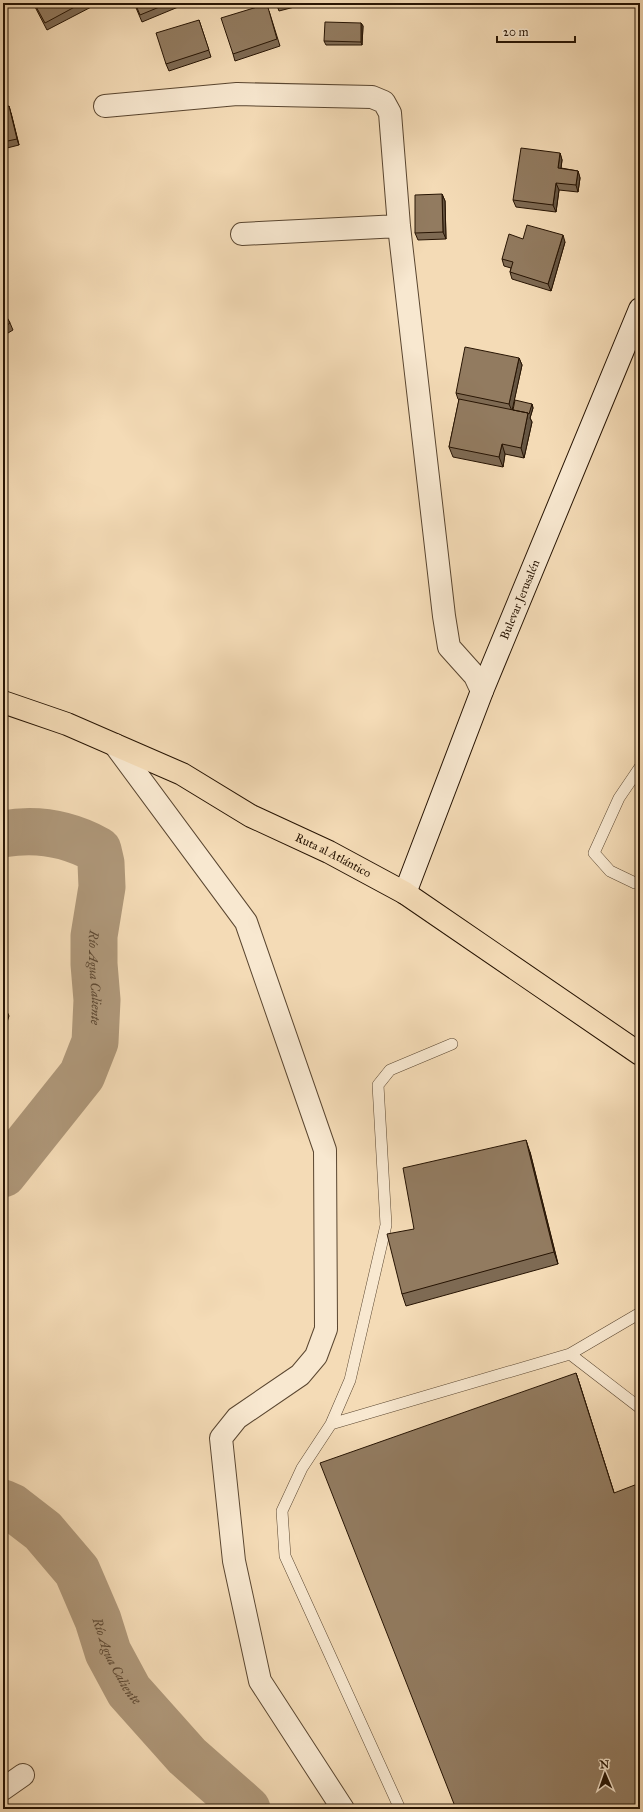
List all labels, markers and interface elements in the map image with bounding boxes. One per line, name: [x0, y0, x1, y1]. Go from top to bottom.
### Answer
scale bar: [497, 18, 575, 44]
text: 20 m: [503, 25, 529, 39]
street label: Bulevar Jerusalén: [497, 557, 543, 642]
street label: Ruta al Atlántico: [293, 830, 374, 880]
water label: Río Agua Caliente: [85, 928, 104, 1026]
water label: Río Agua Caliente: [88, 1615, 145, 1709]
north arrow: [585, 1754, 625, 1794]
text: N: [600, 1758, 610, 1771]

